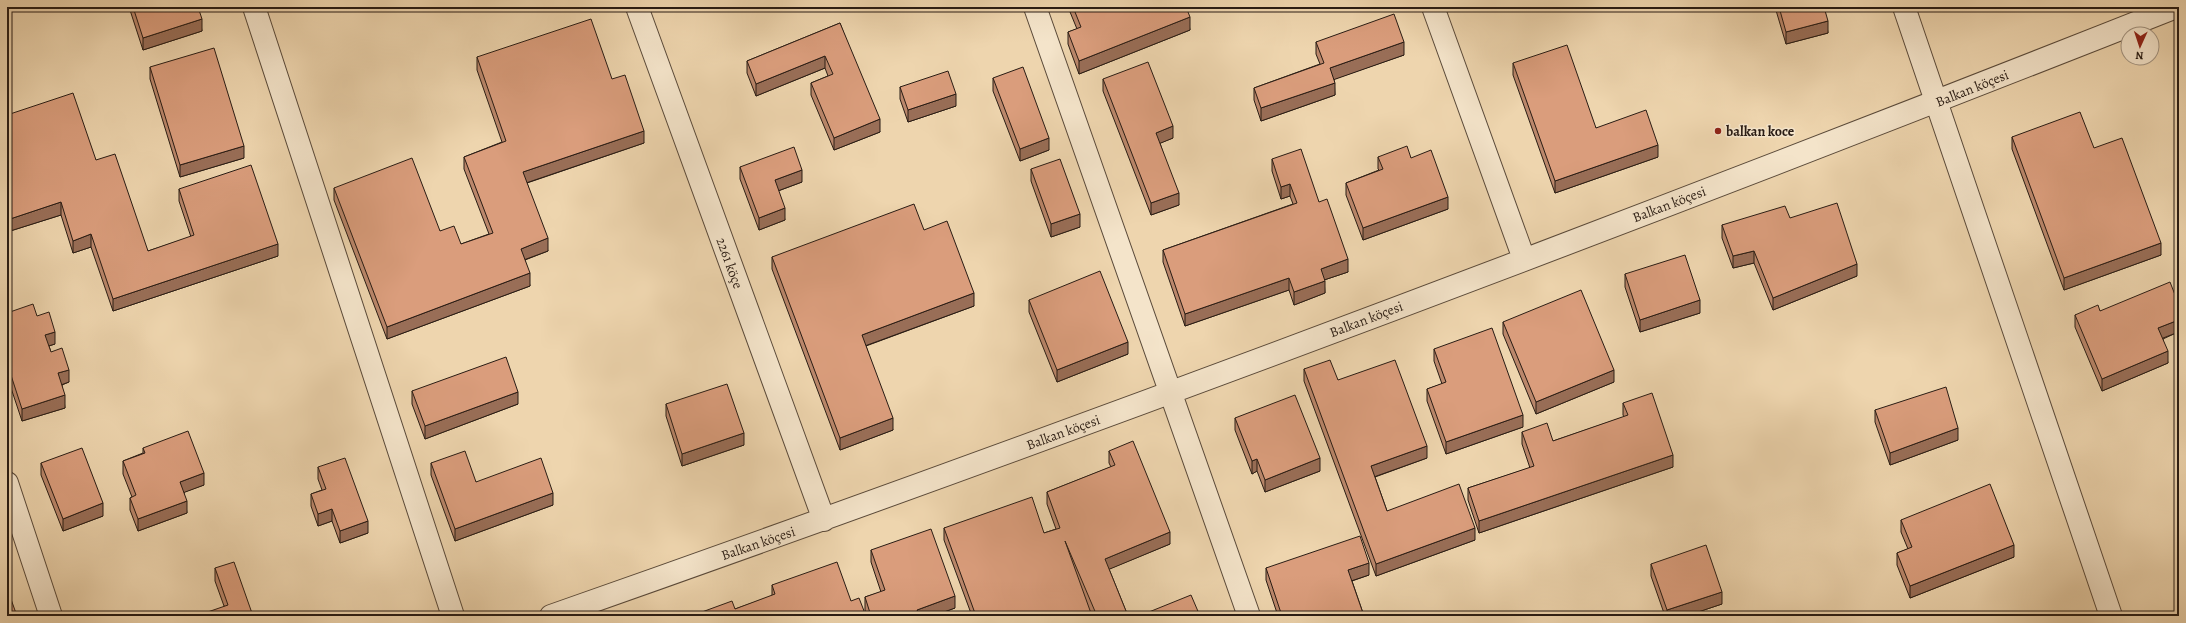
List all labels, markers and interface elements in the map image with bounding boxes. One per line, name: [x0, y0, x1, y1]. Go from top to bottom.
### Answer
north arrow: [2120, 26, 2160, 66]
text: N: [2135, 48, 2144, 63]
street label: Balkan köçesi: [1933, 65, 2012, 112]
place label: balkan koce: [1725, 122, 1795, 141]
marker: balkan koce: [1713, 126, 1723, 136]
street label: Balkan köçesi: [1630, 182, 1709, 227]
street label: 2261 köçe: [712, 235, 748, 291]
street label: Balkan köçesi: [1327, 297, 1406, 342]
street label: Balkan köçesi: [1024, 410, 1103, 455]
street label: Balkan köçesi: [719, 522, 798, 565]

